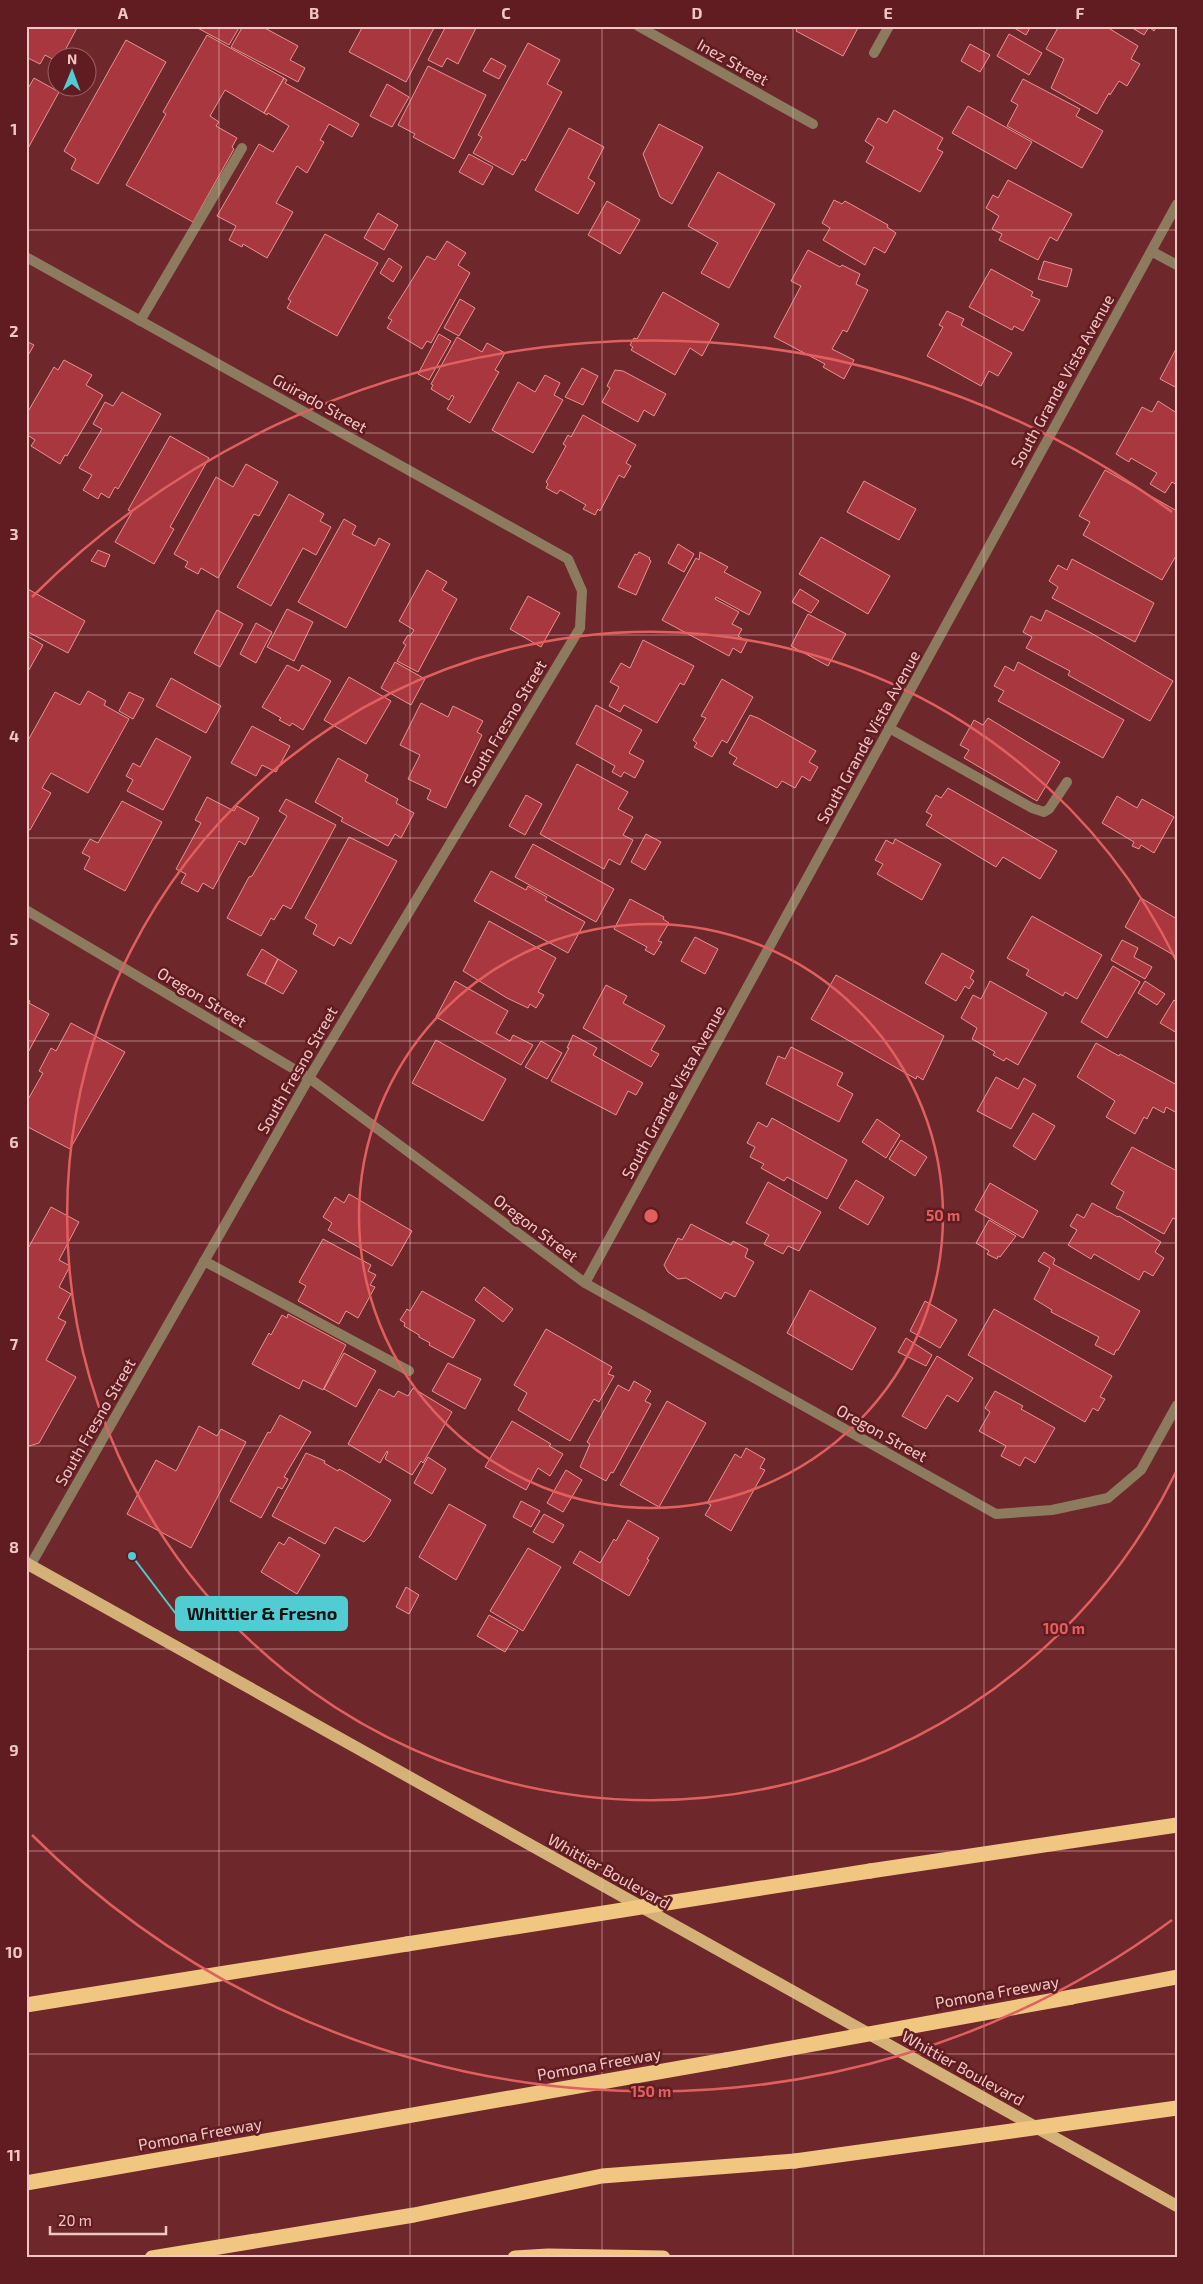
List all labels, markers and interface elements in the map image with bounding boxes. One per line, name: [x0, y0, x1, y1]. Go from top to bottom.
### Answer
text: A: [118, 3, 129, 22]
text: B: [309, 3, 319, 22]
text: C: [501, 3, 511, 22]
text: D: [692, 3, 703, 22]
text: E: [883, 3, 893, 22]
text: F: [1076, 3, 1085, 22]
street label: Inez Street: [694, 34, 772, 89]
north arrow: [48, 48, 98, 98]
text: N: [67, 50, 77, 67]
text: 1: [11, 119, 17, 138]
street label: South Grande Vista Avenue: [1006, 291, 1117, 471]
text: 2: [9, 321, 19, 340]
street label: Guirado Street: [270, 369, 371, 436]
text: 3: [9, 524, 19, 543]
street label: South Grande Vista Avenue: [812, 647, 923, 827]
street label: South Fresno Street: [459, 656, 550, 789]
text: 4: [9, 726, 19, 745]
text: 5: [10, 929, 19, 948]
street label: Oregon Street: [154, 962, 250, 1031]
street label: South Grande Vista Avenue: [617, 1002, 728, 1182]
street label: South Fresno Street: [252, 1003, 341, 1137]
text: 6: [9, 1132, 19, 1151]
street label: Oregon Street: [490, 1190, 582, 1266]
text: 50 m: [926, 1206, 960, 1224]
centre of rings: [642, 1207, 660, 1225]
text: 7: [10, 1334, 19, 1353]
street label: South Fresno Street: [50, 1355, 139, 1489]
street label: Oregon Street: [834, 1400, 931, 1465]
text: 8: [9, 1537, 19, 1556]
callout: Whittier & Fresno: [176, 1597, 347, 1630]
text: Whittier & Fresno: [187, 1602, 337, 1624]
text: 100 m: [1043, 1619, 1085, 1637]
text: 9: [9, 1740, 19, 1759]
street label: Whittier Boulevard: [545, 1829, 674, 1912]
text: 10: [5, 1942, 23, 1961]
street label: Pomona Freeway: [934, 1971, 1061, 2012]
street label: Whittier Boulevard: [899, 2026, 1028, 2109]
street label: Pomona Freeway: [536, 2043, 663, 2084]
text: 150 m: [631, 2082, 671, 2100]
street label: Pomona Freeway: [137, 2113, 264, 2154]
text: 11: [7, 2145, 21, 2164]
scale bar: [50, 2204, 166, 2236]
text: 20 m: [58, 2211, 92, 2229]

